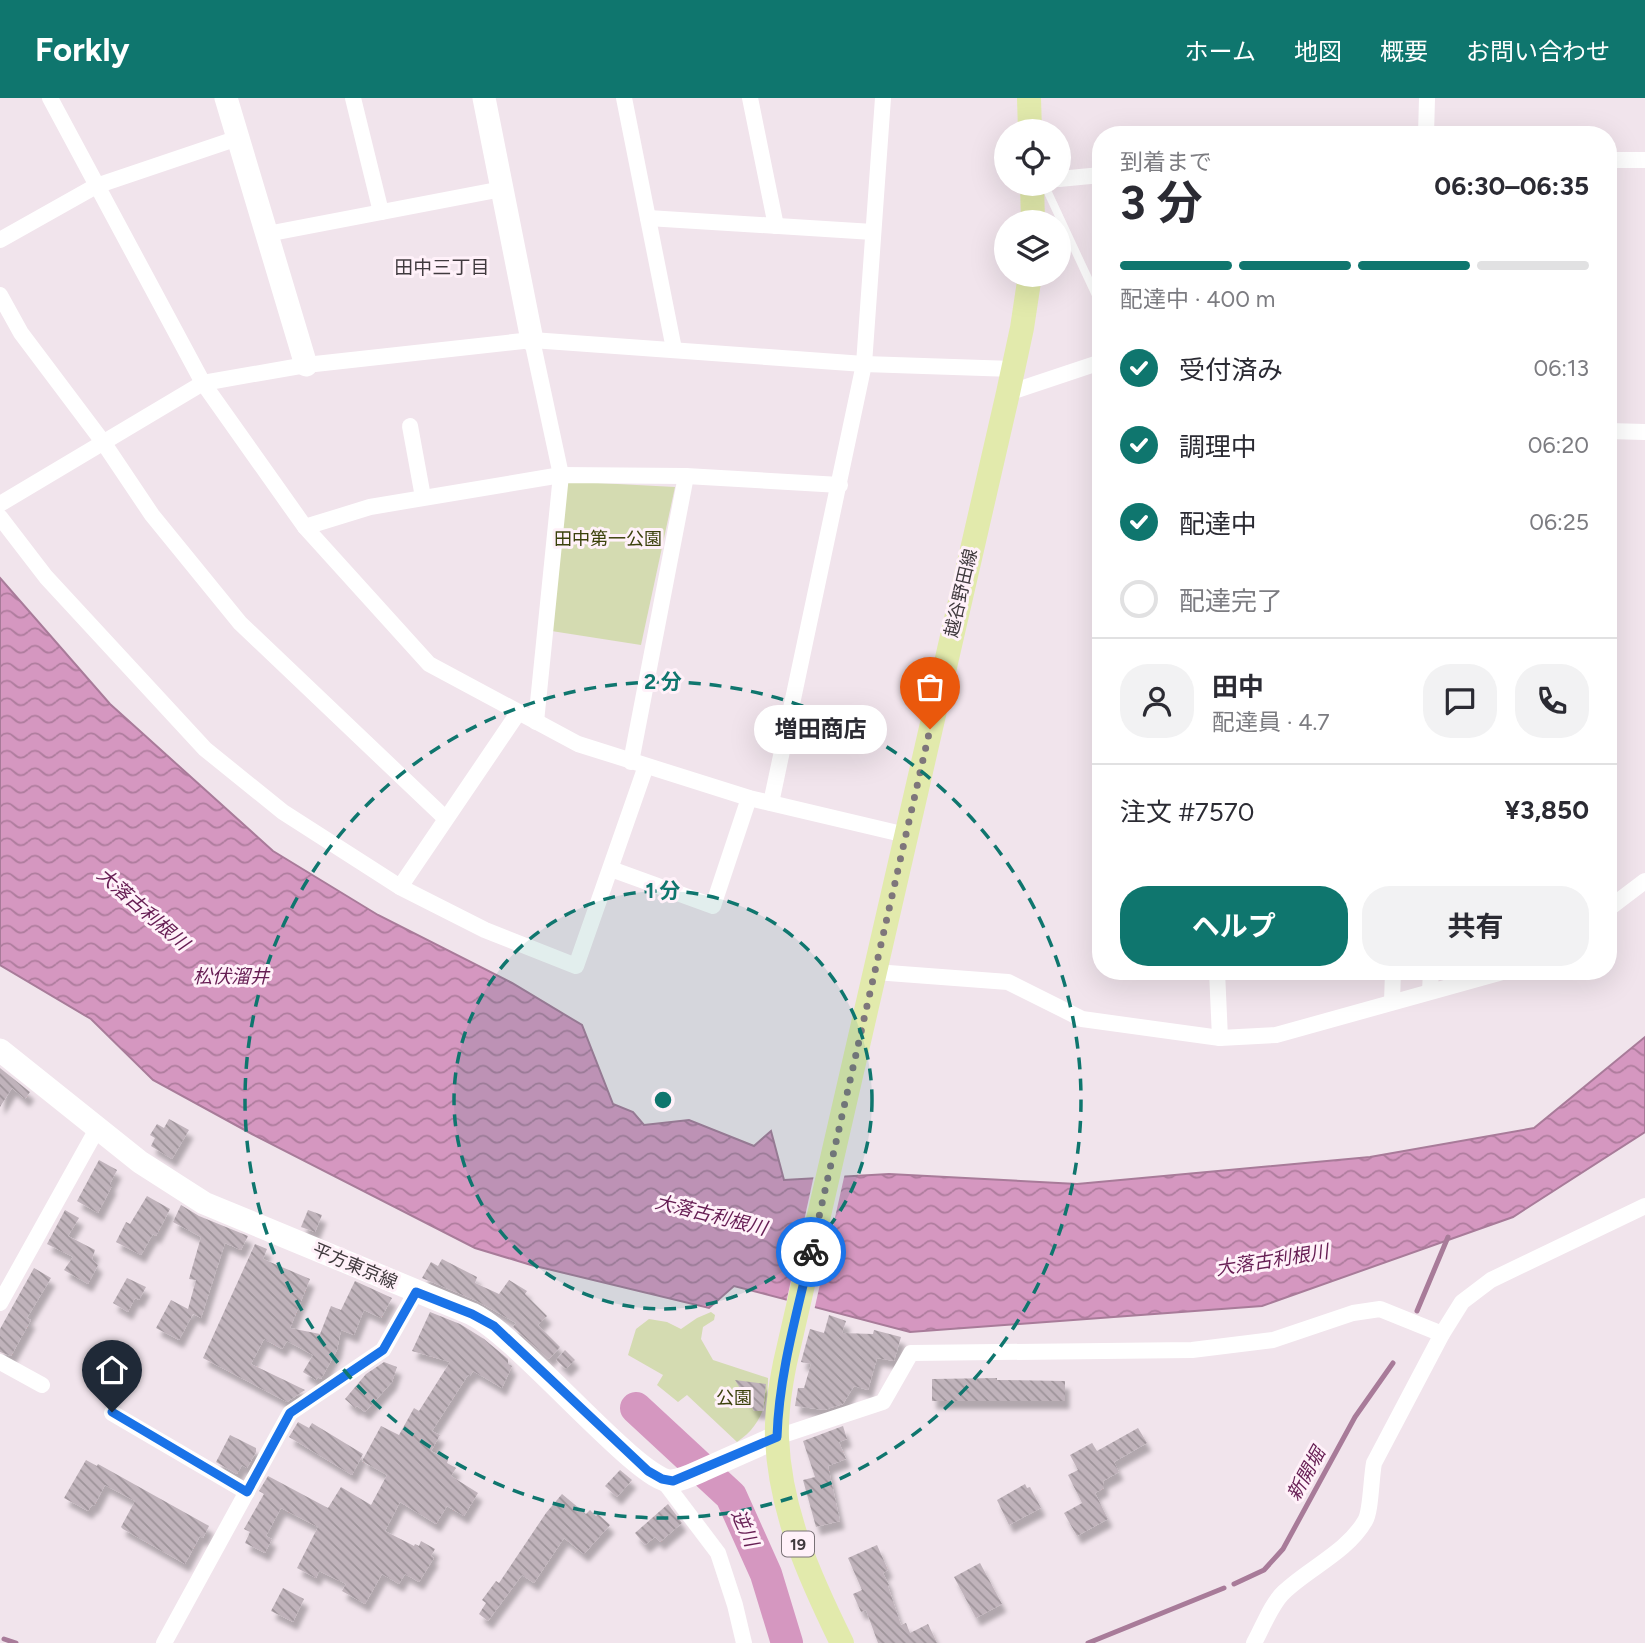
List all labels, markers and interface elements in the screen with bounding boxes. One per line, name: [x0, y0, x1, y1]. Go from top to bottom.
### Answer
text: Forkly: [35, 30, 130, 69]
text: ホーム: [1185, 37, 1256, 66]
text: 地図: [1294, 37, 1342, 66]
text: 概要: [1380, 37, 1428, 66]
text: お問い合わせ: [1466, 37, 1610, 66]
map controls: [994, 119, 1071, 287]
button: locate: [994, 119, 1071, 196]
text: 到着まで: [1120, 148, 1212, 176]
text: 06:30–06:35: [1434, 170, 1589, 202]
text: 3 分: [1120, 175, 1203, 231]
button: layers: [994, 210, 1071, 287]
district label: 田中三丁目: [394, 256, 490, 279]
text: 配達中 · 400 m: [1120, 285, 1275, 313]
icon: check: [1120, 349, 1158, 387]
text: 受付済み: [1179, 354, 1283, 386]
text: 06:13: [1533, 354, 1589, 382]
icon: check: [1120, 426, 1158, 464]
text: 調理中: [1179, 431, 1257, 463]
text: 06:20: [1528, 431, 1589, 459]
icon: check: [1120, 503, 1158, 541]
text: 配達中: [1179, 508, 1257, 540]
text: 06:25: [1529, 508, 1589, 536]
park label: 田中第一公園: [554, 528, 662, 550]
street label: 越谷野田線: [940, 547, 982, 639]
text: 配達完了: [1179, 585, 1283, 617]
pin: [900, 657, 960, 729]
button: person: [1120, 664, 1194, 738]
button: chat: [1423, 664, 1497, 738]
button: phone: [1515, 664, 1589, 738]
icon: bag: [911, 668, 949, 706]
text: 2 分: [644, 669, 682, 694]
text: 田中: [1212, 671, 1264, 703]
callout: 増田商店: [755, 704, 888, 754]
text: 配達員 · 4.7: [1212, 708, 1330, 736]
text: 増田商店: [775, 715, 867, 743]
text: ¥3,850: [1504, 794, 1589, 826]
text: 注文 #7570: [1120, 796, 1254, 828]
water label: 大落古利根川: [92, 863, 195, 956]
text: 1 分: [646, 878, 680, 903]
button: ヘルプ: [1120, 886, 1348, 966]
button: 共有: [1362, 886, 1589, 966]
water label: 松伏溜井: [193, 965, 271, 988]
centre of rings: [651, 1088, 675, 1112]
water label: 大落古利根川: [653, 1190, 771, 1240]
courier: [776, 1217, 846, 1287]
icon: bike: [792, 1233, 830, 1271]
street label: 平方東京線: [309, 1238, 401, 1294]
water label: 大落古利根川: [1214, 1239, 1332, 1280]
pin: [82, 1340, 142, 1412]
icon: home: [93, 1351, 131, 1389]
park label: 公園: [716, 1387, 752, 1409]
water label: 新開堀: [1282, 1441, 1331, 1505]
water label: 逆川: [727, 1506, 764, 1552]
road number: 19: [782, 1532, 814, 1556]

